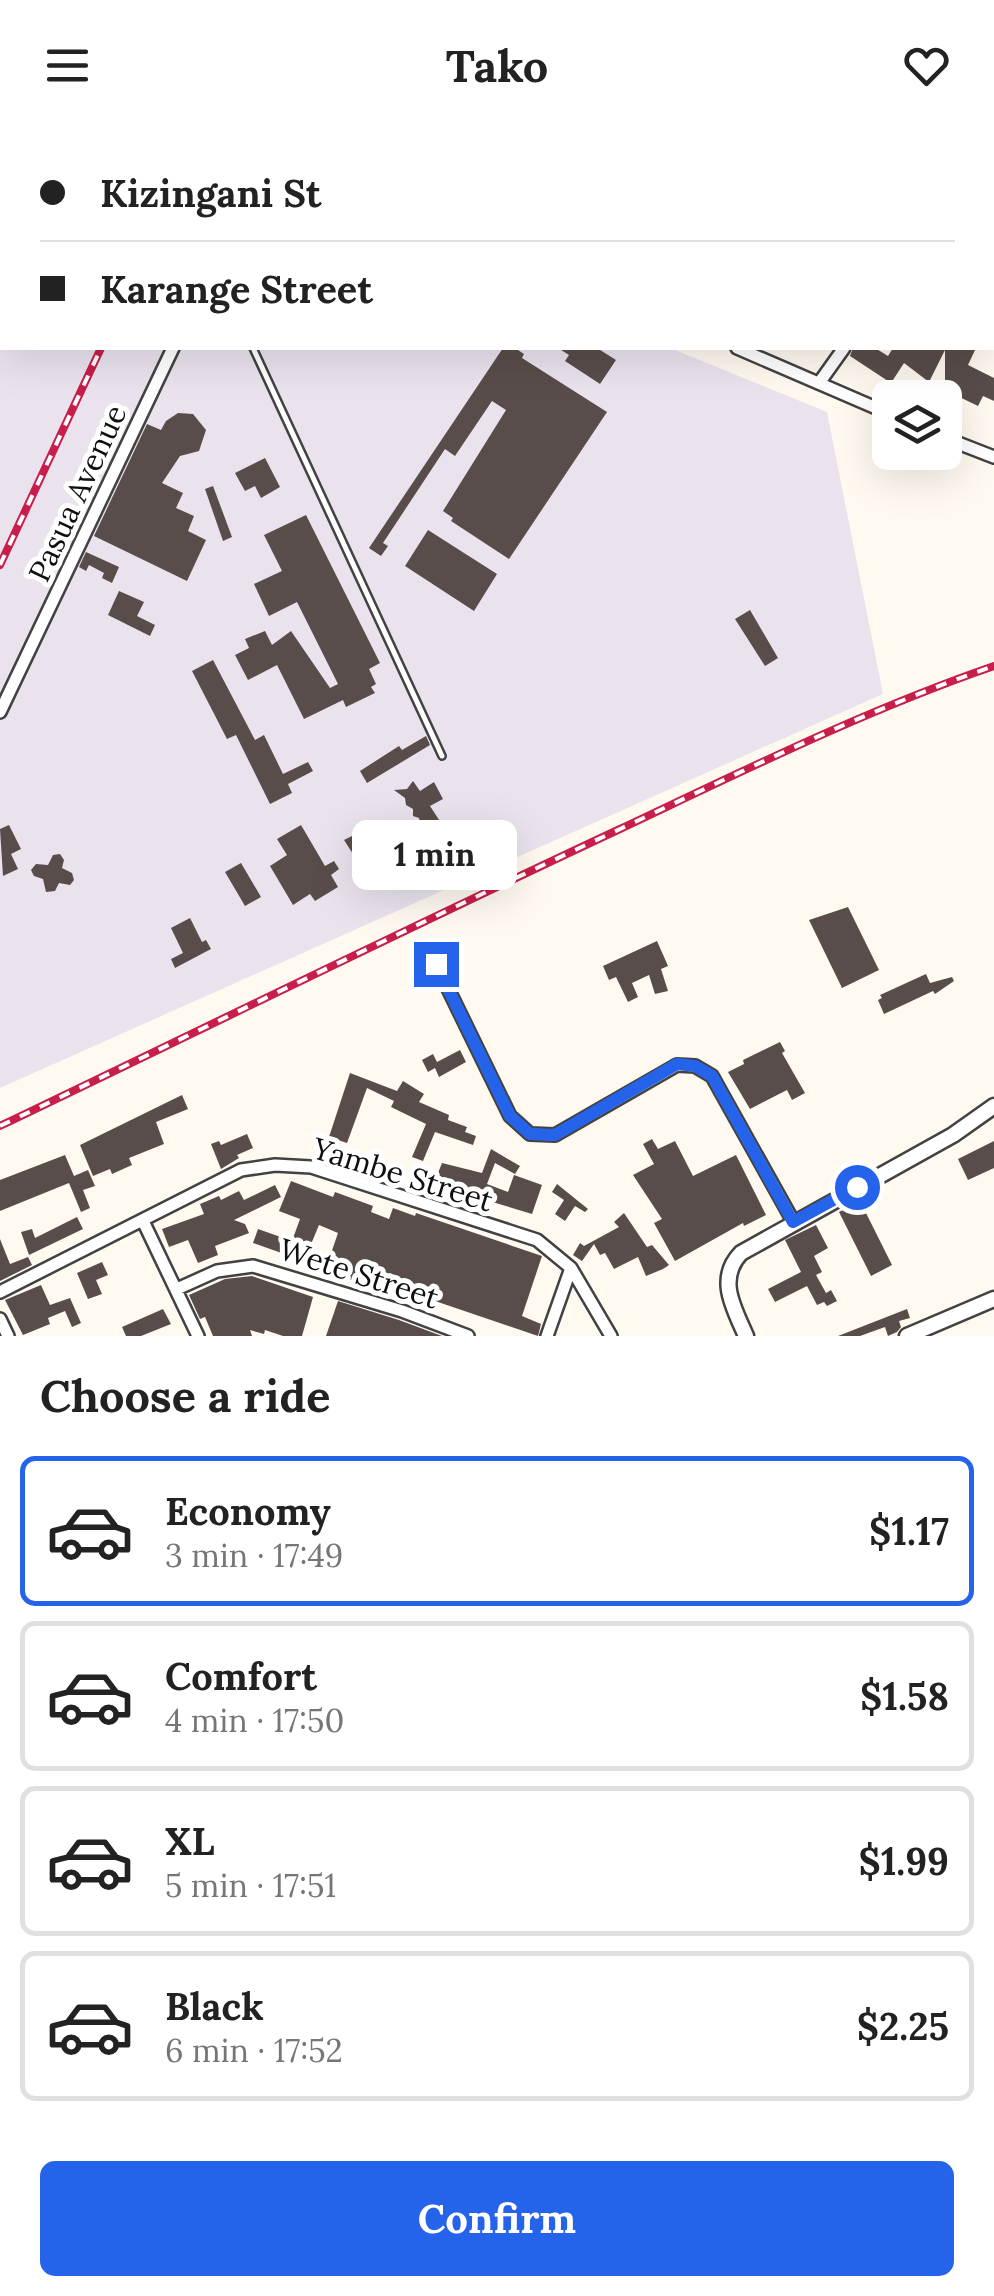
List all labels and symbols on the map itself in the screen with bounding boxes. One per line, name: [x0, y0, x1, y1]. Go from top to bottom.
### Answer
street label: Pasua Avenue: [20, 399, 134, 587]
callout: 1 min: [354, 819, 518, 889]
route end: [414, 942, 459, 987]
street label: Yambe Street: [307, 1128, 498, 1220]
route start: [835, 1165, 880, 1210]
street label: Wete Street: [274, 1229, 444, 1317]

